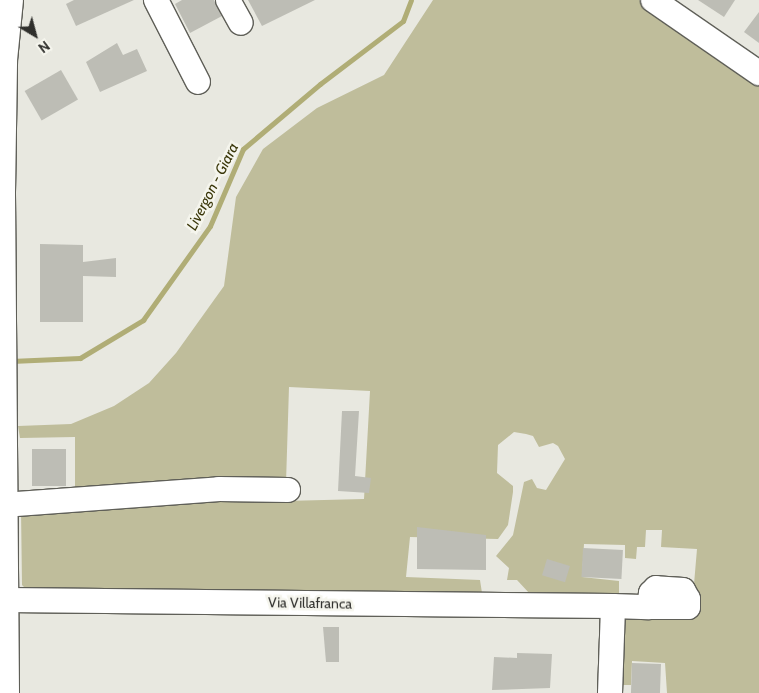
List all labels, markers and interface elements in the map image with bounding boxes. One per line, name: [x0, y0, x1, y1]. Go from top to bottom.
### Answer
north arrow: [10, 10, 60, 60]
text: N: [35, 37, 53, 57]
water label: Livergon - Giara: [183, 140, 243, 234]
street label: Via Villafranca: [268, 594, 352, 612]

